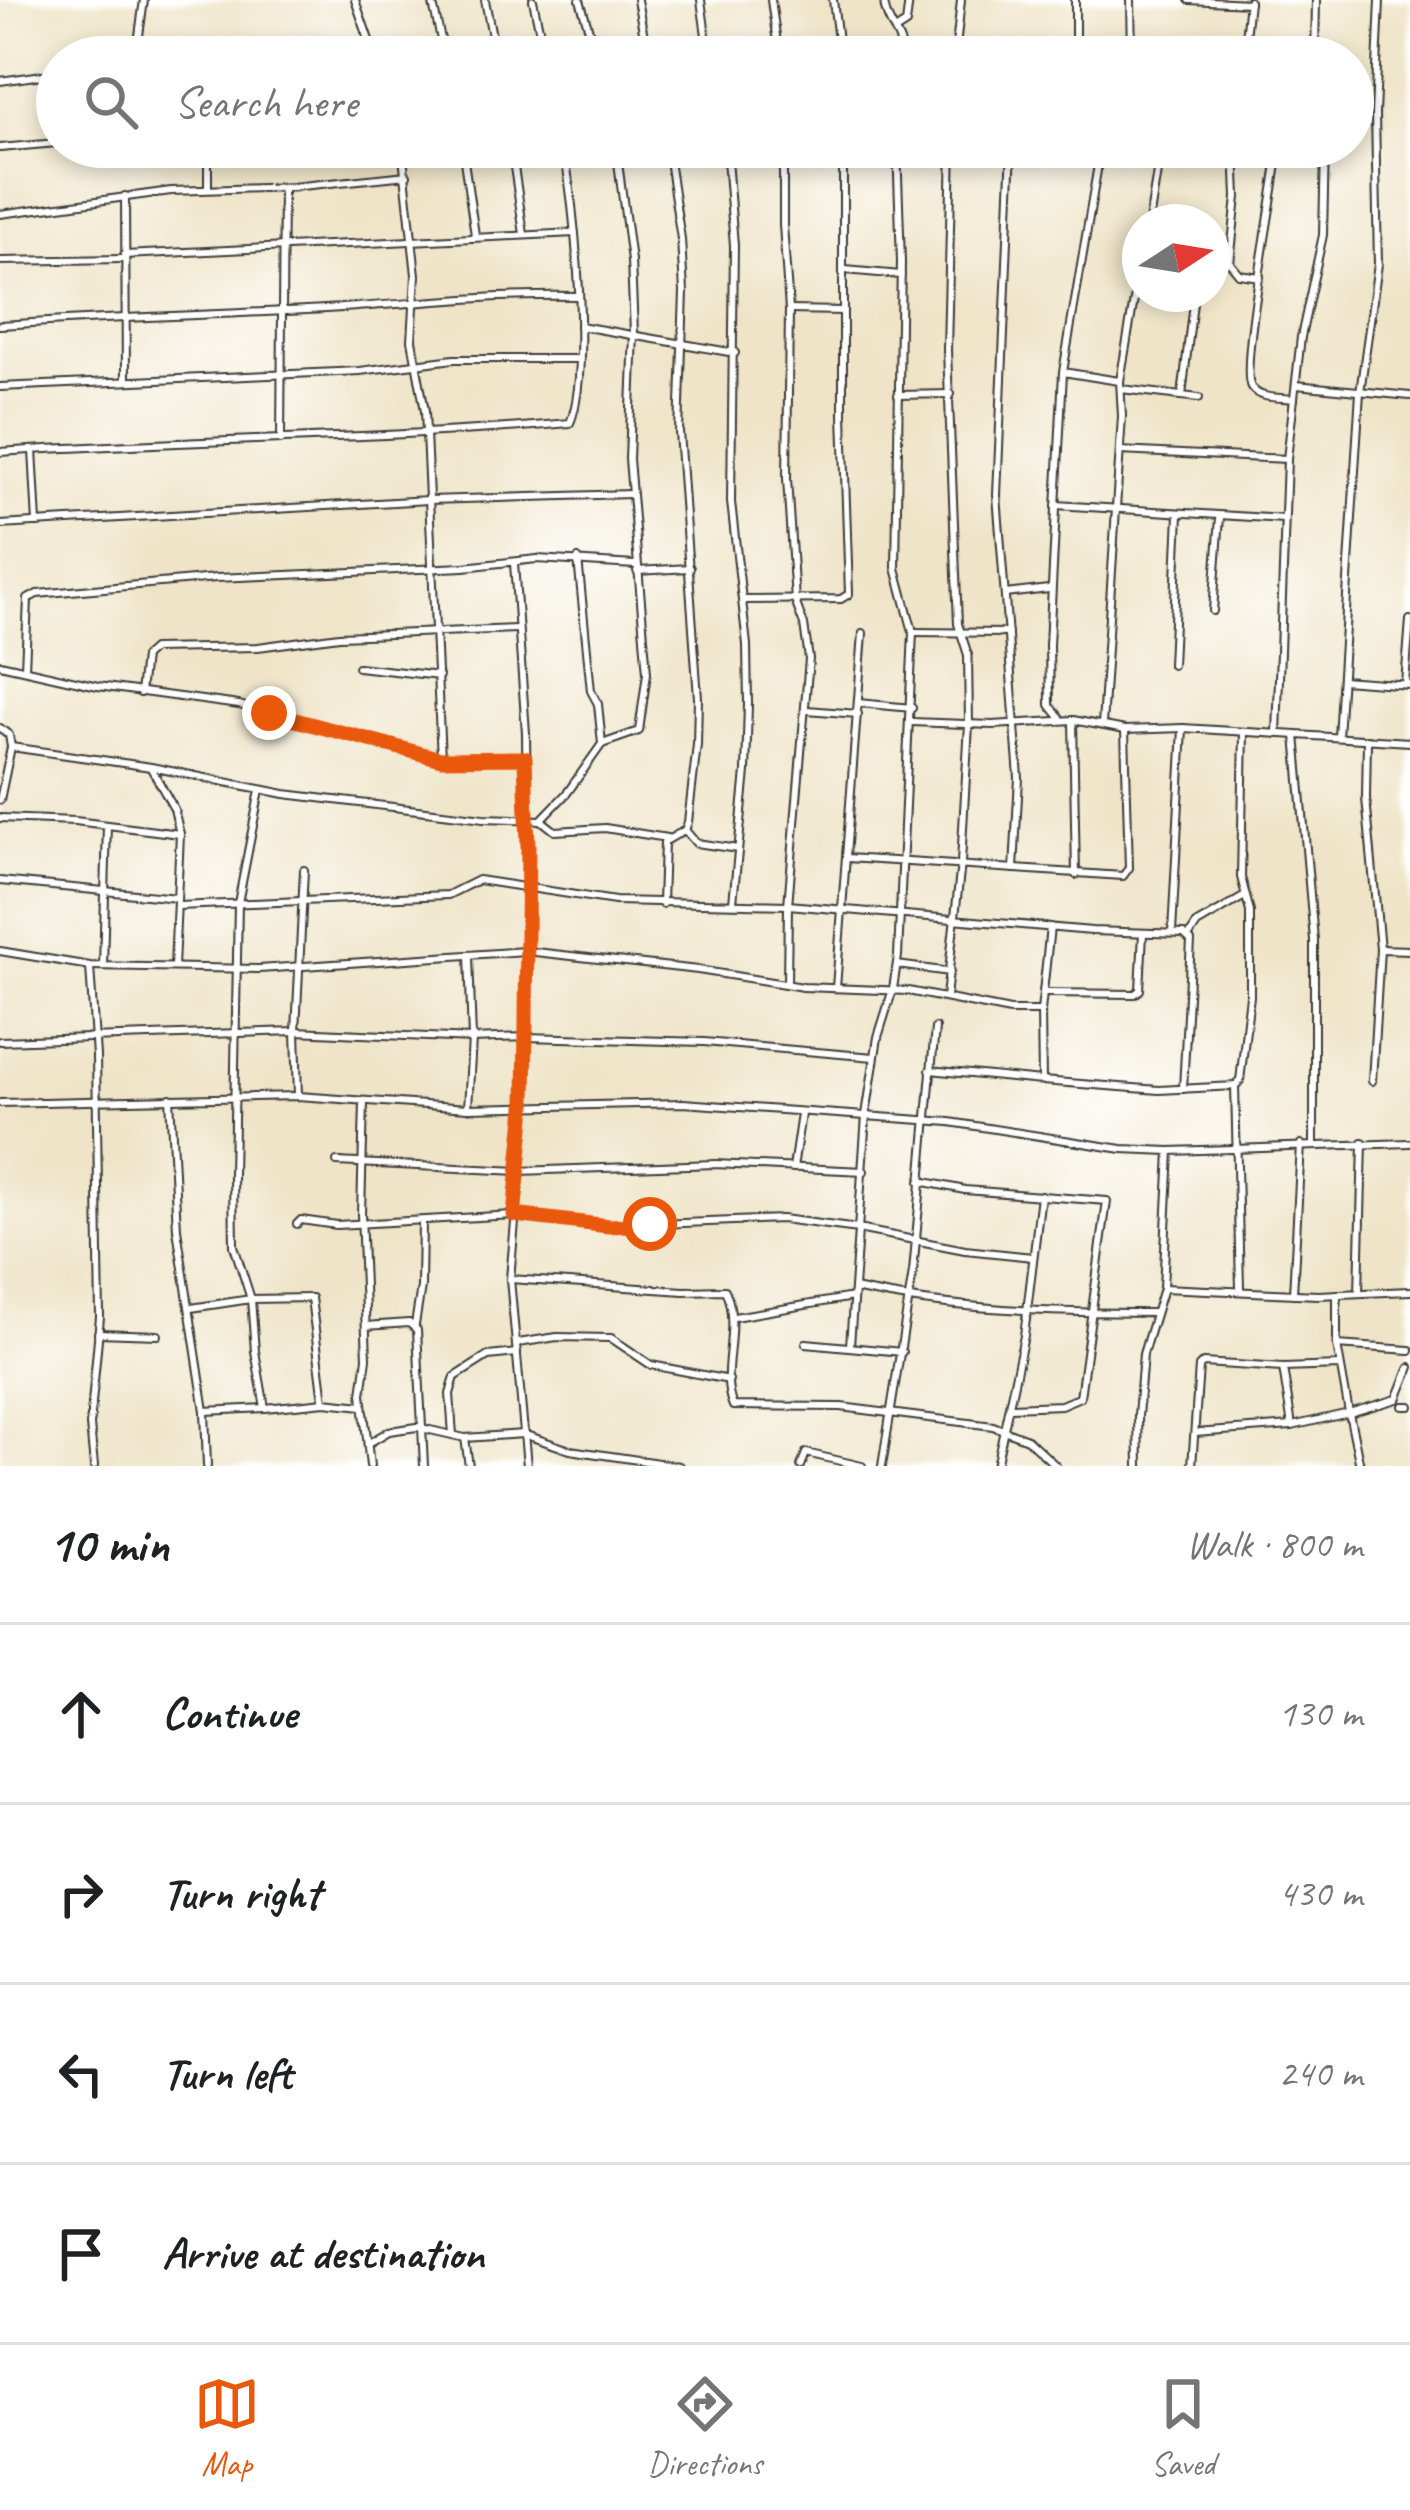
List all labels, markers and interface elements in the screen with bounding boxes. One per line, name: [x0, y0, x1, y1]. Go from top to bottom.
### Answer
search box: [36, 36, 1374, 168]
icon: search: [78, 69, 144, 135]
text: Search here: [174, 74, 357, 131]
north arrow: [1122, 204, 1230, 312]
route end: [242, 686, 296, 740]
route start: [623, 1197, 677, 1251]
text: 10 min: [48, 1512, 169, 1576]
text: Walk · 800 m: [1186, 1520, 1362, 1569]
icon: ahead: [48, 1681, 114, 1747]
text: Continue: [162, 1685, 296, 1742]
text: 130 m: [1278, 1689, 1362, 1738]
icon: right: [48, 1861, 114, 1927]
text: Turn right: [162, 1865, 320, 1922]
text: 430 m: [1278, 1869, 1362, 1918]
icon: left: [48, 2041, 114, 2107]
text: Turn left: [162, 2045, 292, 2102]
text: 240 m: [1278, 2049, 1362, 2098]
icon: arrive: [48, 2221, 114, 2287]
text: Arrive at destination: [162, 2225, 484, 2282]
tab: Map: [194, 2371, 260, 2485]
tab: Directions: [648, 2371, 762, 2485]
tab: Saved: [1150, 2371, 1216, 2485]

